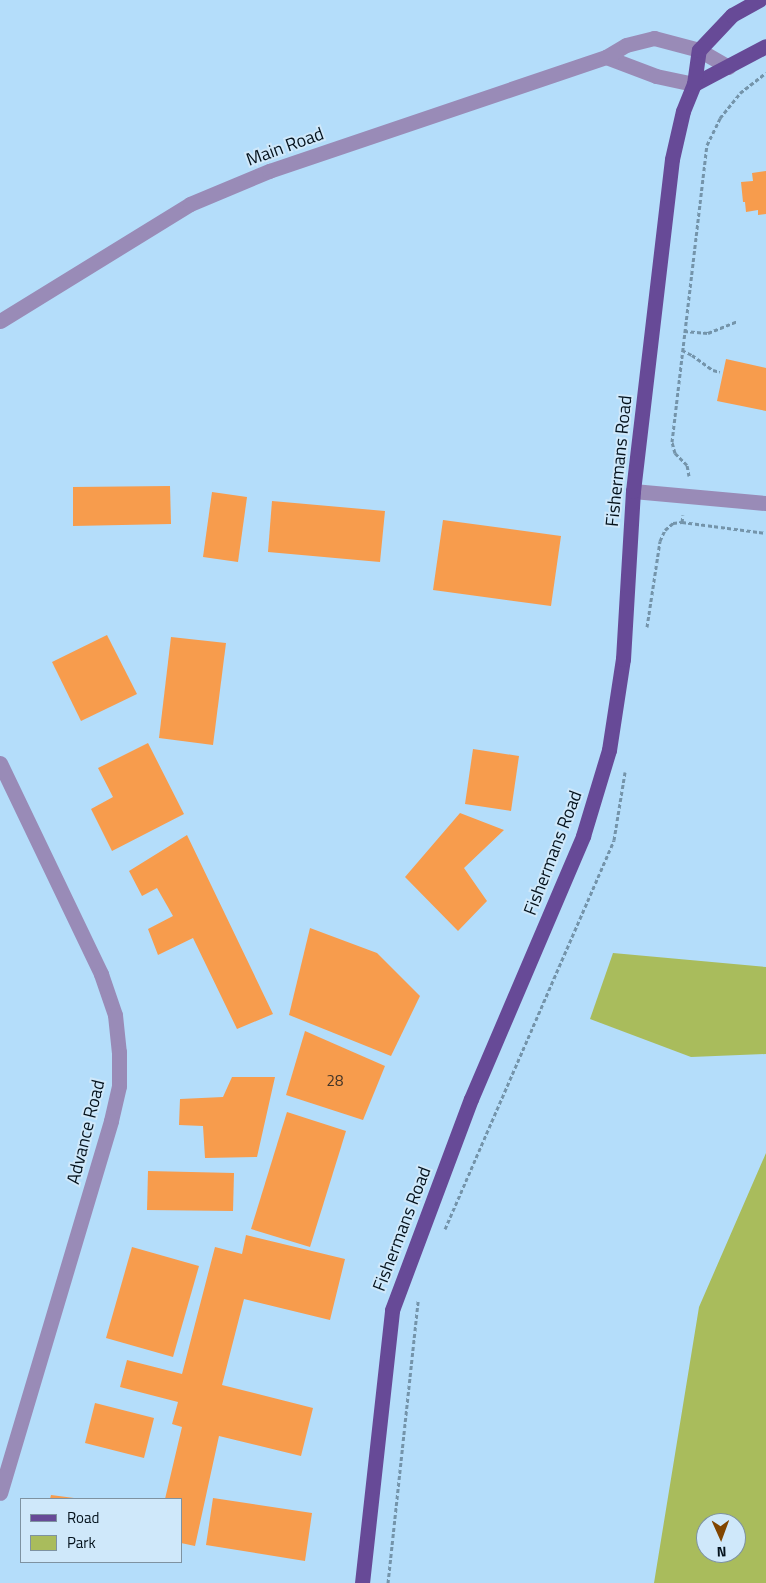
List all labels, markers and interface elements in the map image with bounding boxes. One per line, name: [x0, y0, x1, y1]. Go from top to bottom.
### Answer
street label: Main Road: [243, 123, 327, 171]
street label: Fishermans Road: [601, 394, 637, 528]
street label: Fishermans Road: [519, 788, 587, 918]
house number: 28: [327, 1072, 343, 1090]
street label: Advance Road: [63, 1077, 109, 1187]
street label: Fishermans Road: [368, 1164, 436, 1294]
legend: [20, 1498, 182, 1563]
text: Road: [67, 1506, 99, 1529]
north arrow: [696, 1513, 746, 1563]
text: Park: [67, 1531, 96, 1554]
text: N: [716, 1542, 727, 1563]

